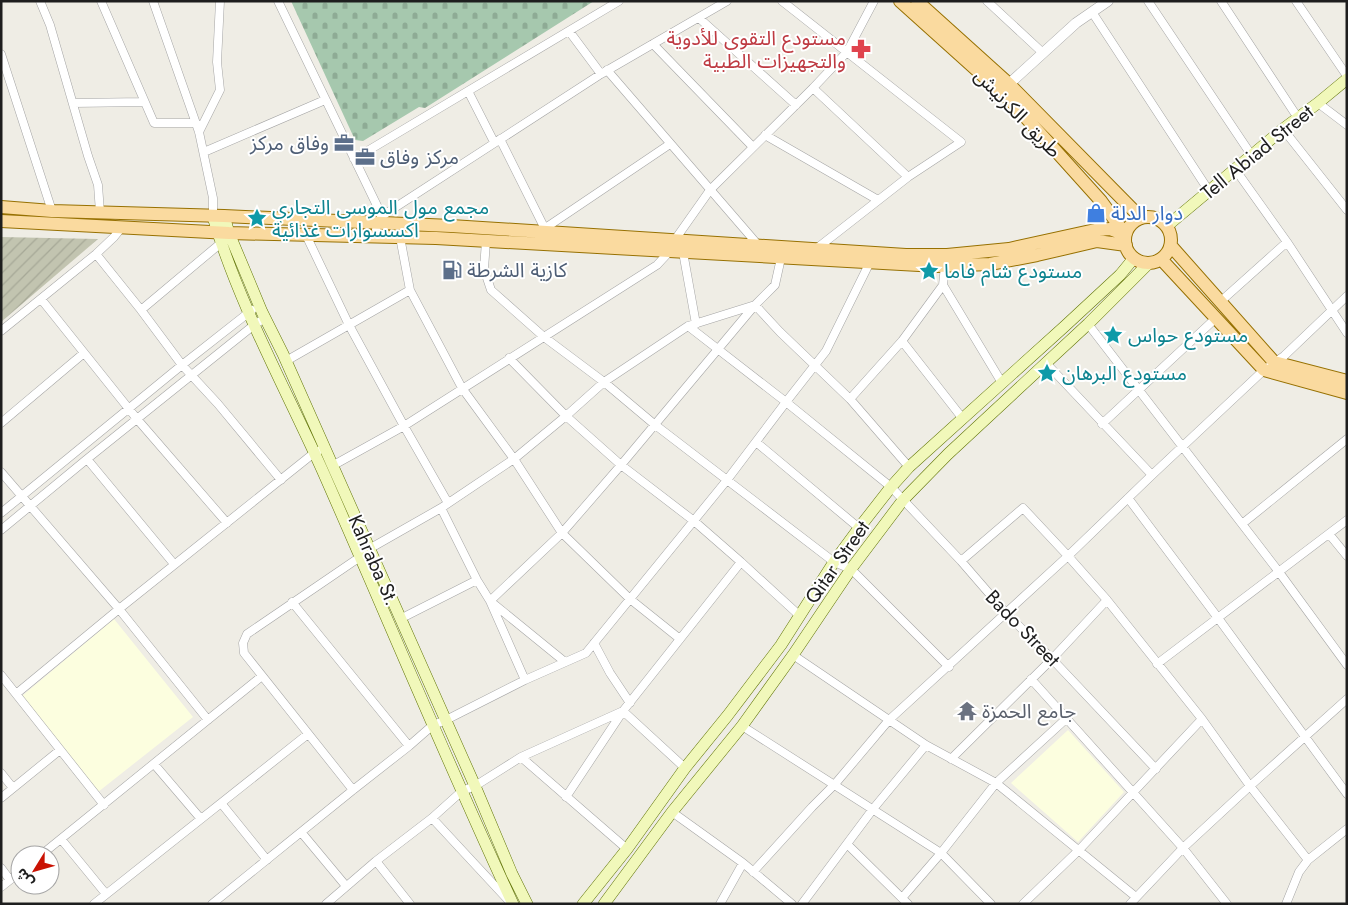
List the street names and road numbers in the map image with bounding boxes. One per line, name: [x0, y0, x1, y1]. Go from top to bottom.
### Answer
street label: طريق الكرنيش: [967, 62, 1068, 165]
street label: Tell Abiad Street: [1195, 98, 1320, 207]
street label: Kahraba St.: [341, 510, 406, 610]
street label: Qitar Street: [798, 514, 877, 610]
street label: Bado Street: [979, 583, 1067, 673]

